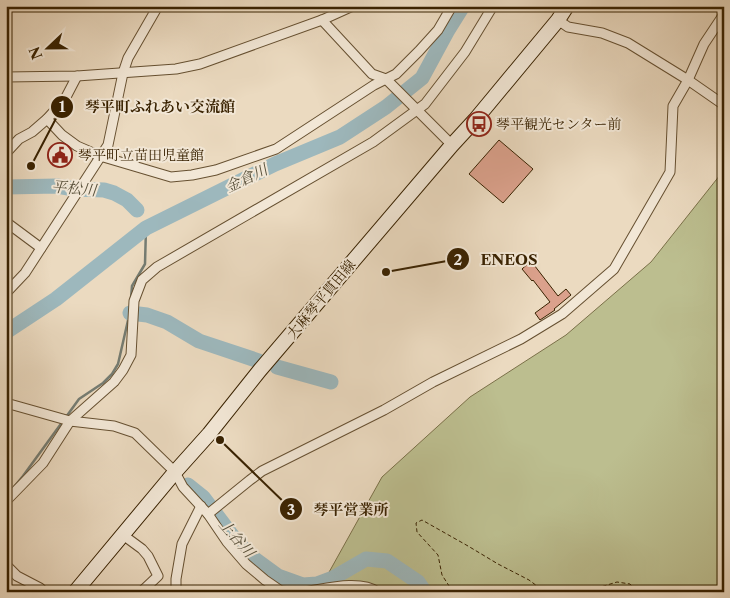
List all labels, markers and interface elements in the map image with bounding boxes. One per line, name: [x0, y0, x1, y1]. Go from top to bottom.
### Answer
north arrow: [22, 22, 72, 72]
text: N: [25, 44, 47, 62]
callout: 琴平町ふれあい交流館: [50, 92, 245, 122]
text: 1: [59, 97, 66, 116]
text: 琴平町ふれあい交流館: [85, 97, 235, 116]
bus stop icon: 琴平観光センター前: [466, 111, 492, 137]
place label: 琴平観光センター前: [496, 115, 621, 133]
public building icon: 琴平町立苗田児童館: [47, 142, 73, 168]
place label: 琴平町立苗田児童館: [78, 146, 204, 164]
water label: 金倉川: [222, 159, 272, 196]
water label: 平松川: [51, 177, 99, 200]
callout: ENEOS: [445, 244, 548, 274]
text: 2: [454, 250, 463, 269]
text: ENEOS: [480, 250, 538, 269]
street label: 大麻琴平貫田線: [283, 256, 359, 342]
callout: 琴平営業所: [278, 494, 398, 524]
text: 3: [287, 500, 295, 519]
text: 琴平営業所: [313, 500, 389, 519]
water label: 上谷川: [215, 515, 260, 563]

